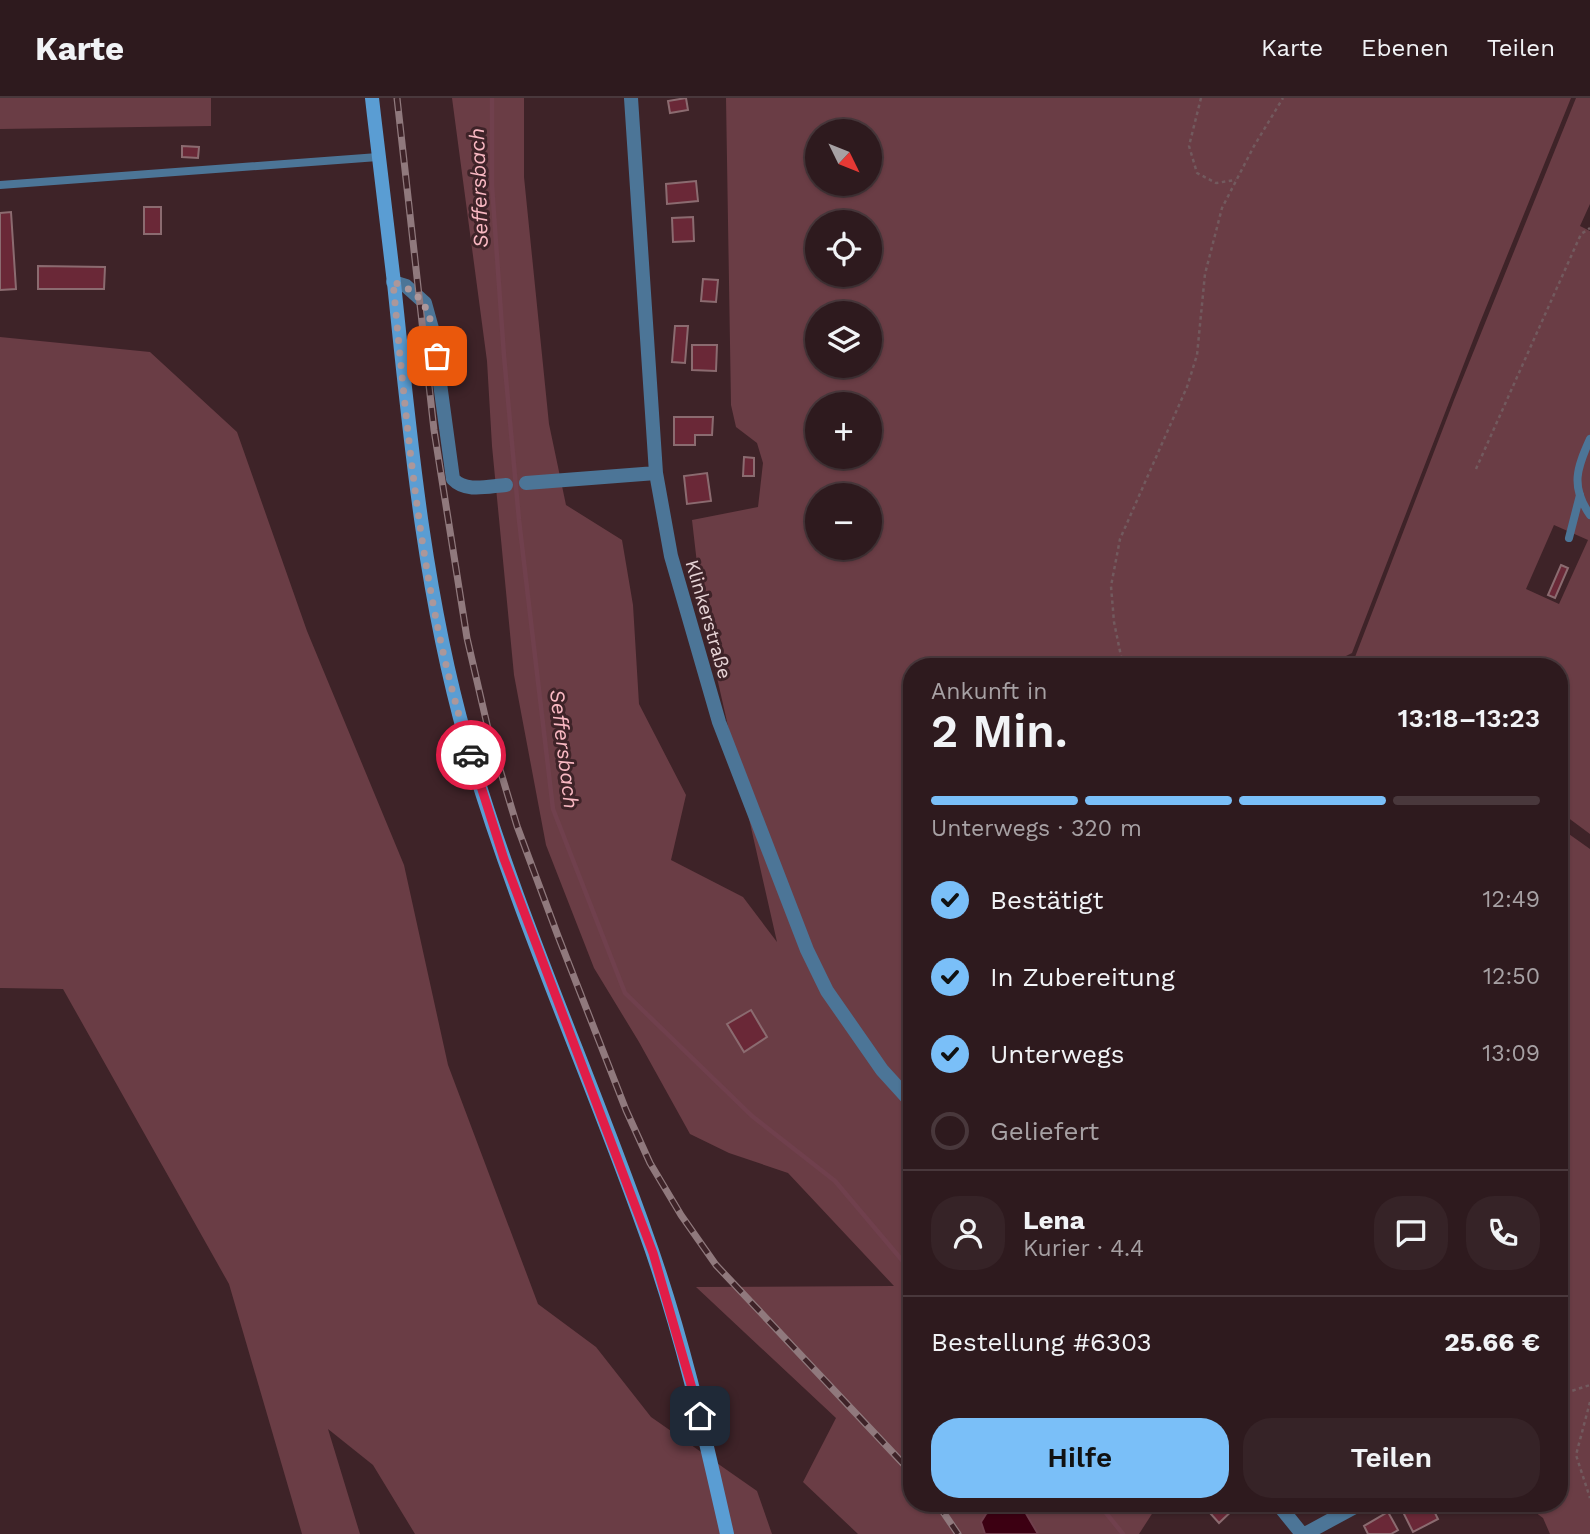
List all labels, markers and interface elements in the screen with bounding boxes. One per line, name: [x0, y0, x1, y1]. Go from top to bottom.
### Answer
text: Karte: [35, 29, 124, 68]
text: Karte: [1261, 34, 1323, 62]
text: Ebenen: [1361, 34, 1449, 62]
text: Teilen: [1487, 34, 1555, 62]
north arrow: [805, 119, 882, 196]
map controls: [805, 119, 882, 560]
water label: Seffersbach: [464, 128, 493, 249]
button: locate: [805, 210, 882, 287]
button: layers: [805, 301, 882, 378]
pin: [407, 326, 467, 386]
icon: bag: [418, 337, 456, 375]
button: +: [805, 392, 882, 469]
button: −: [805, 483, 882, 560]
street label: Klinkerstraße: [681, 557, 736, 681]
text: Ankunft in: [931, 678, 1047, 705]
water label: Seffersbach: [545, 688, 584, 810]
text: 13:18–13:23: [1398, 703, 1540, 733]
text: 2 Min.: [931, 704, 1068, 758]
courier: [436, 720, 506, 790]
icon: car: [452, 736, 490, 774]
text: Unterwegs · 320 m: [931, 815, 1142, 842]
icon: check: [931, 881, 969, 919]
text: Bestätigt: [990, 885, 1103, 915]
text: 12:49: [1483, 886, 1540, 913]
icon: check: [931, 958, 969, 996]
text: In Zubereitung: [990, 962, 1175, 992]
text: 12:50: [1483, 963, 1540, 990]
icon: check: [931, 1035, 969, 1073]
text: Unterwegs: [990, 1039, 1125, 1069]
text: 13:09: [1482, 1040, 1540, 1067]
text: Geliefert: [990, 1116, 1099, 1146]
button: person: [931, 1196, 1005, 1270]
button: chat: [1374, 1196, 1448, 1270]
button: phone: [1466, 1196, 1540, 1270]
text: Lena: [1023, 1205, 1085, 1235]
text: Kurier · 4.4: [1023, 1235, 1144, 1262]
text: Bestellung #6303: [931, 1327, 1152, 1357]
text: 25.66 €: [1444, 1327, 1540, 1357]
pin: [670, 1386, 730, 1446]
icon: home: [681, 1397, 719, 1435]
button: Hilfe: [931, 1418, 1229, 1498]
button: Teilen: [1243, 1418, 1540, 1498]

